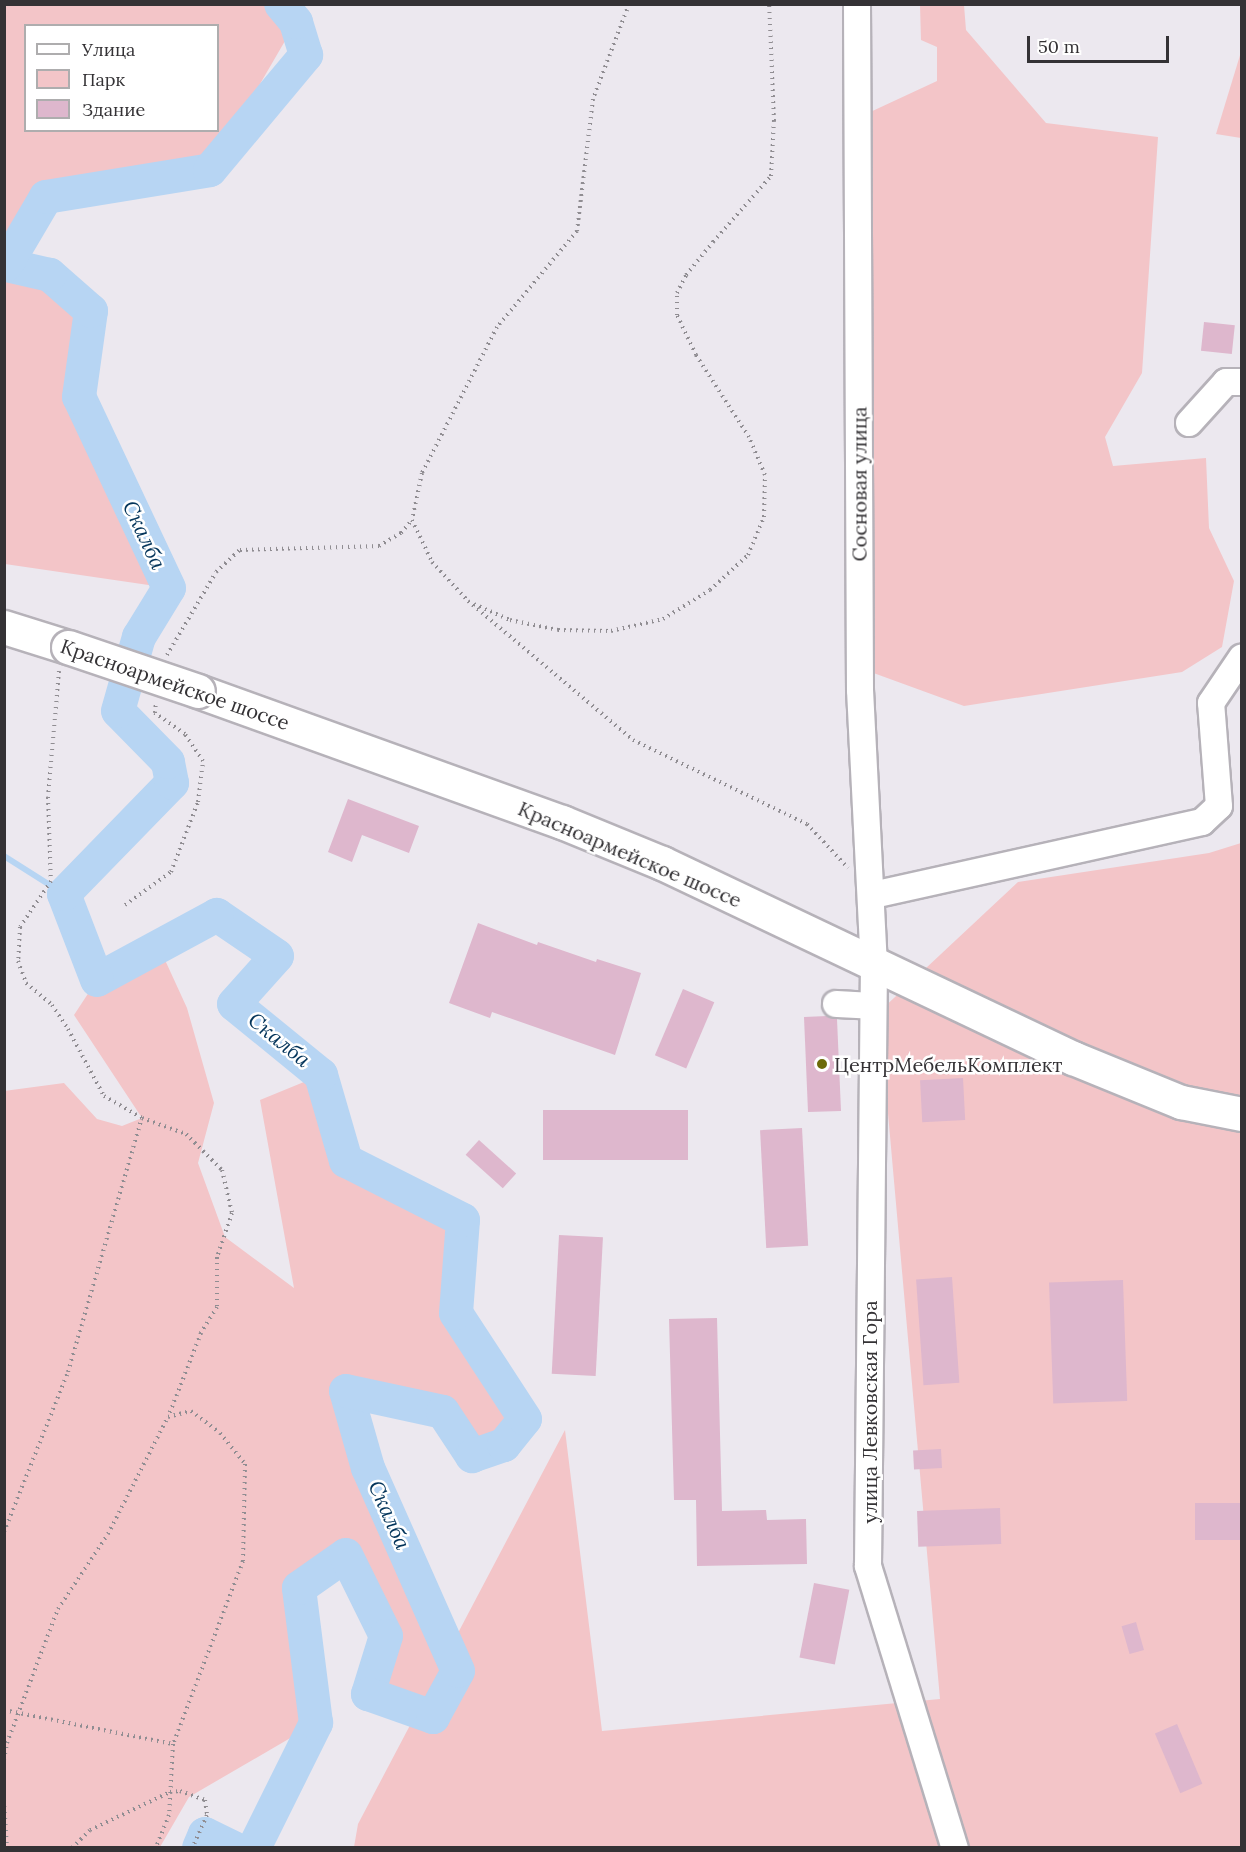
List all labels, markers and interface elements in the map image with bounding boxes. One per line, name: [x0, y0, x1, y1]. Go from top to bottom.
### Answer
legend: [24, 24, 219, 132]
scale bar: [1030, 24, 1172, 62]
text: 50 m: [1038, 35, 1080, 58]
text: Улица: [82, 38, 135, 61]
text: Парк: [82, 68, 125, 91]
text: Здание: [82, 98, 145, 121]
street label: Сосновая улица: [847, 407, 871, 561]
water label: Скалба: [117, 497, 171, 573]
street label: Красноармейское шоссе: [57, 634, 293, 734]
street label: Красноармейское шоссе: [515, 796, 745, 912]
water label: Скалба: [243, 1007, 315, 1073]
place label: ЦентрМебельКомплект: [834, 1052, 1062, 1076]
marker: ЦентрМебельКомплект: [815, 1057, 829, 1071]
street label: улица Левковская Гора: [857, 1300, 881, 1524]
water label: Скалба: [363, 1477, 415, 1553]

